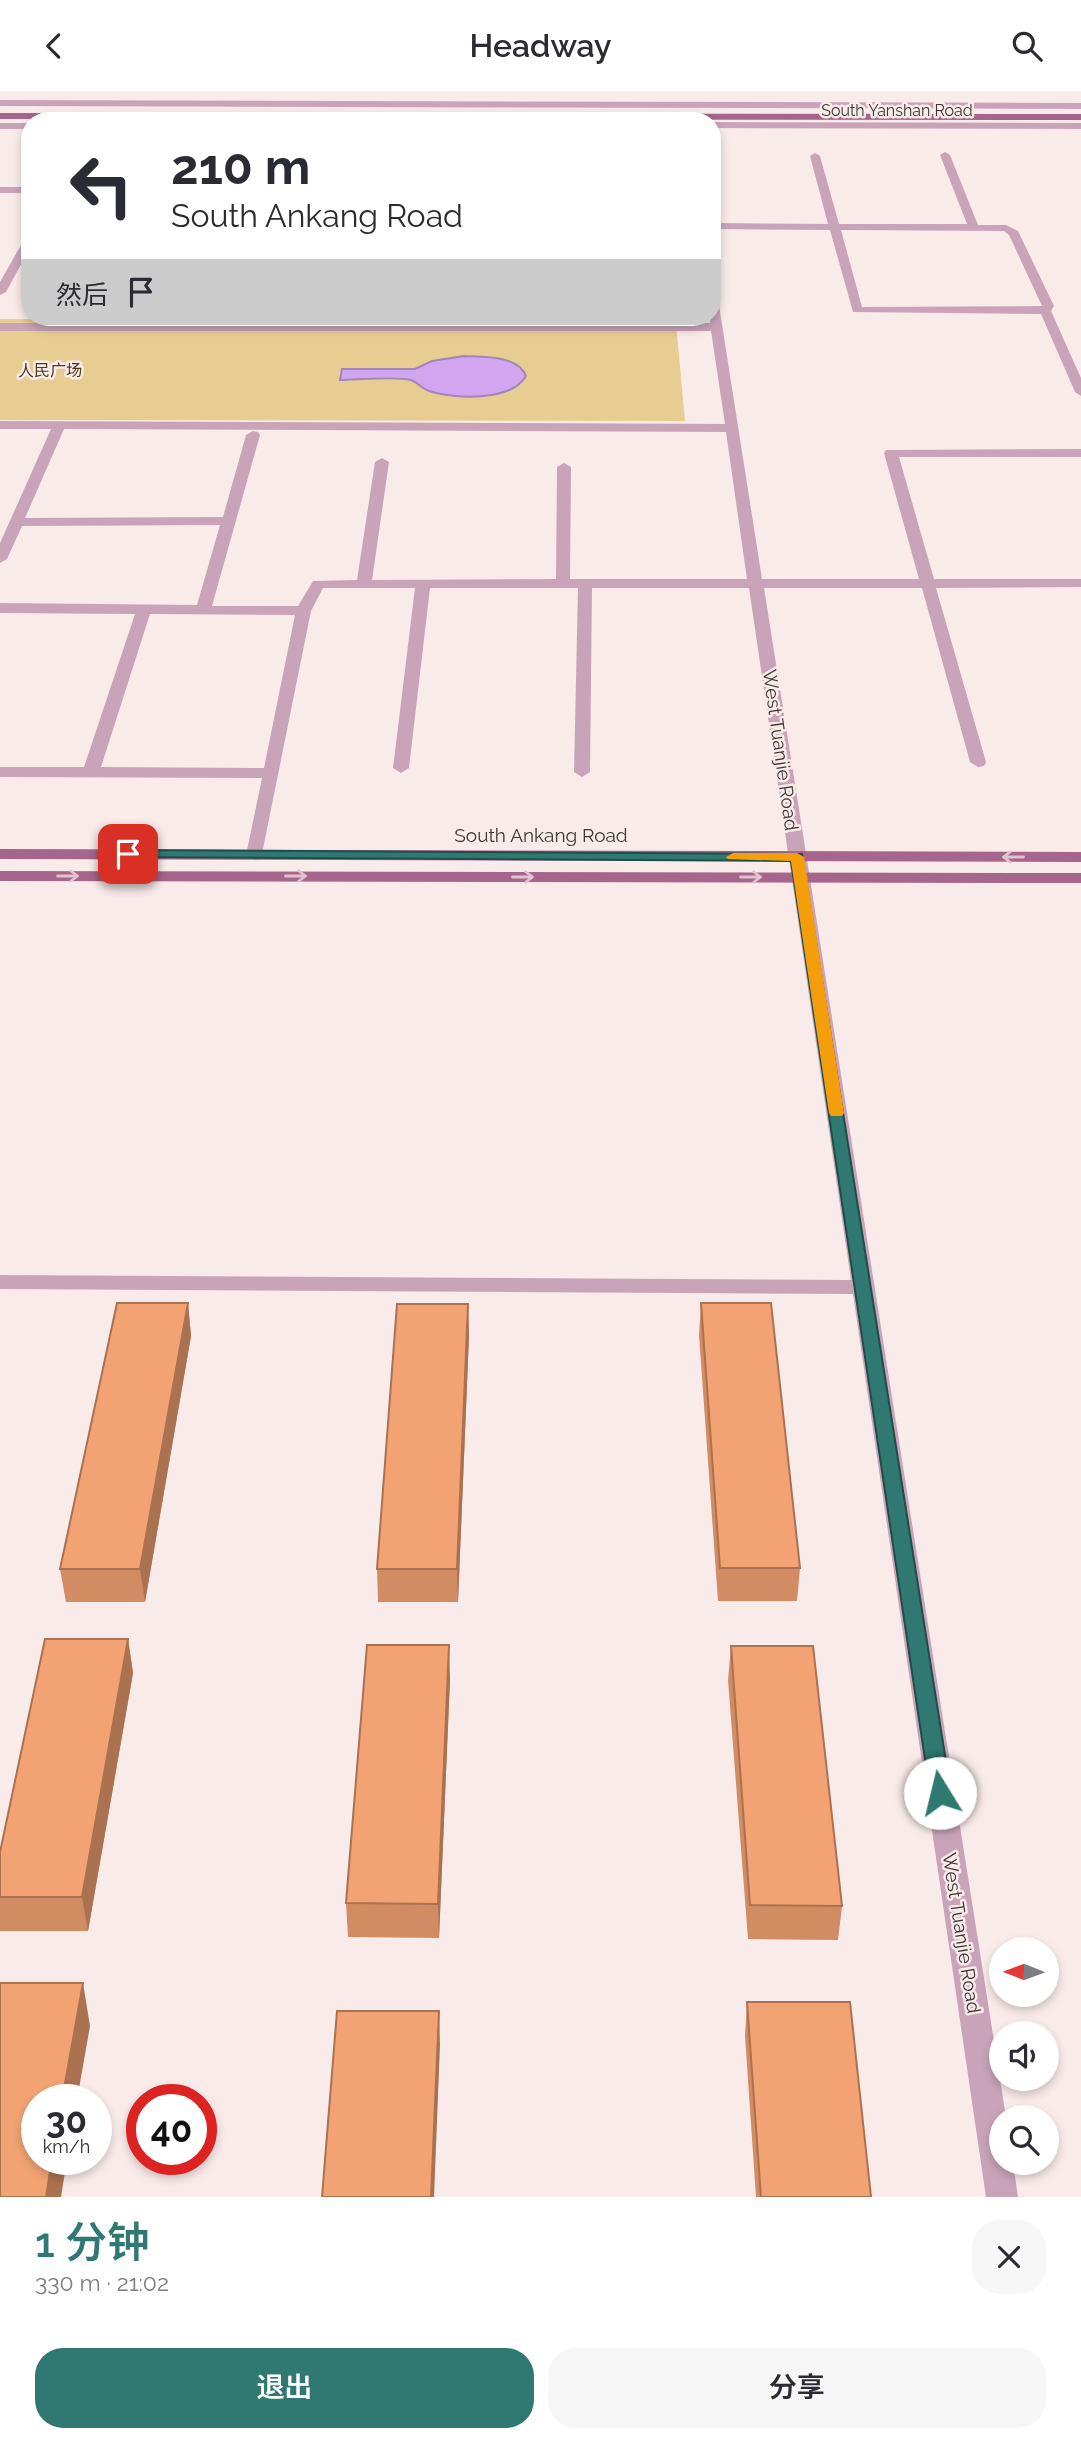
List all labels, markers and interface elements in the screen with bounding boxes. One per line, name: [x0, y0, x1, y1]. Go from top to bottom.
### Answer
icon: back: [35, 27, 73, 65]
text: Headway: [469, 27, 612, 64]
icon: search: [1008, 27, 1046, 65]
street label: South Yanshan Road: [821, 101, 973, 120]
text: 210 m: [171, 138, 310, 195]
icon: left: [56, 140, 147, 231]
text: South Ankang Road: [171, 197, 463, 234]
icon: arrive: [122, 273, 160, 311]
text: 然后: [56, 280, 108, 310]
park label: 人民广场: [18, 361, 82, 380]
street label: West Tuanjie Road: [759, 668, 803, 832]
pin: [98, 824, 158, 884]
street label: South Ankang Road: [454, 824, 628, 846]
icon: arrive: [109, 835, 147, 873]
one-way arrow: [1002, 850, 1025, 864]
one-way arrow: [56, 869, 79, 883]
one-way arrow: [284, 869, 307, 883]
one-way arrow: [511, 870, 534, 884]
one-way arrow: [739, 870, 762, 884]
position arrow: [903, 1756, 977, 1830]
street label: West Tuanjie Road: [938, 1851, 986, 2015]
north arrow: [989, 1937, 1059, 2007]
map controls: [989, 1937, 1059, 2175]
button: sound: [989, 2021, 1059, 2091]
speed limit sign: 40: [126, 2084, 217, 2175]
text: 30: [46, 2100, 87, 2141]
button: search: [989, 2105, 1059, 2175]
text: km/h: [43, 2136, 90, 2157]
text: 1 分钟: [35, 2218, 149, 2267]
button: close: [972, 2220, 1046, 2294]
text: 330 m · 21:02: [35, 2269, 169, 2296]
button: 退出: [35, 2348, 534, 2428]
button: 分享: [548, 2348, 1046, 2428]

